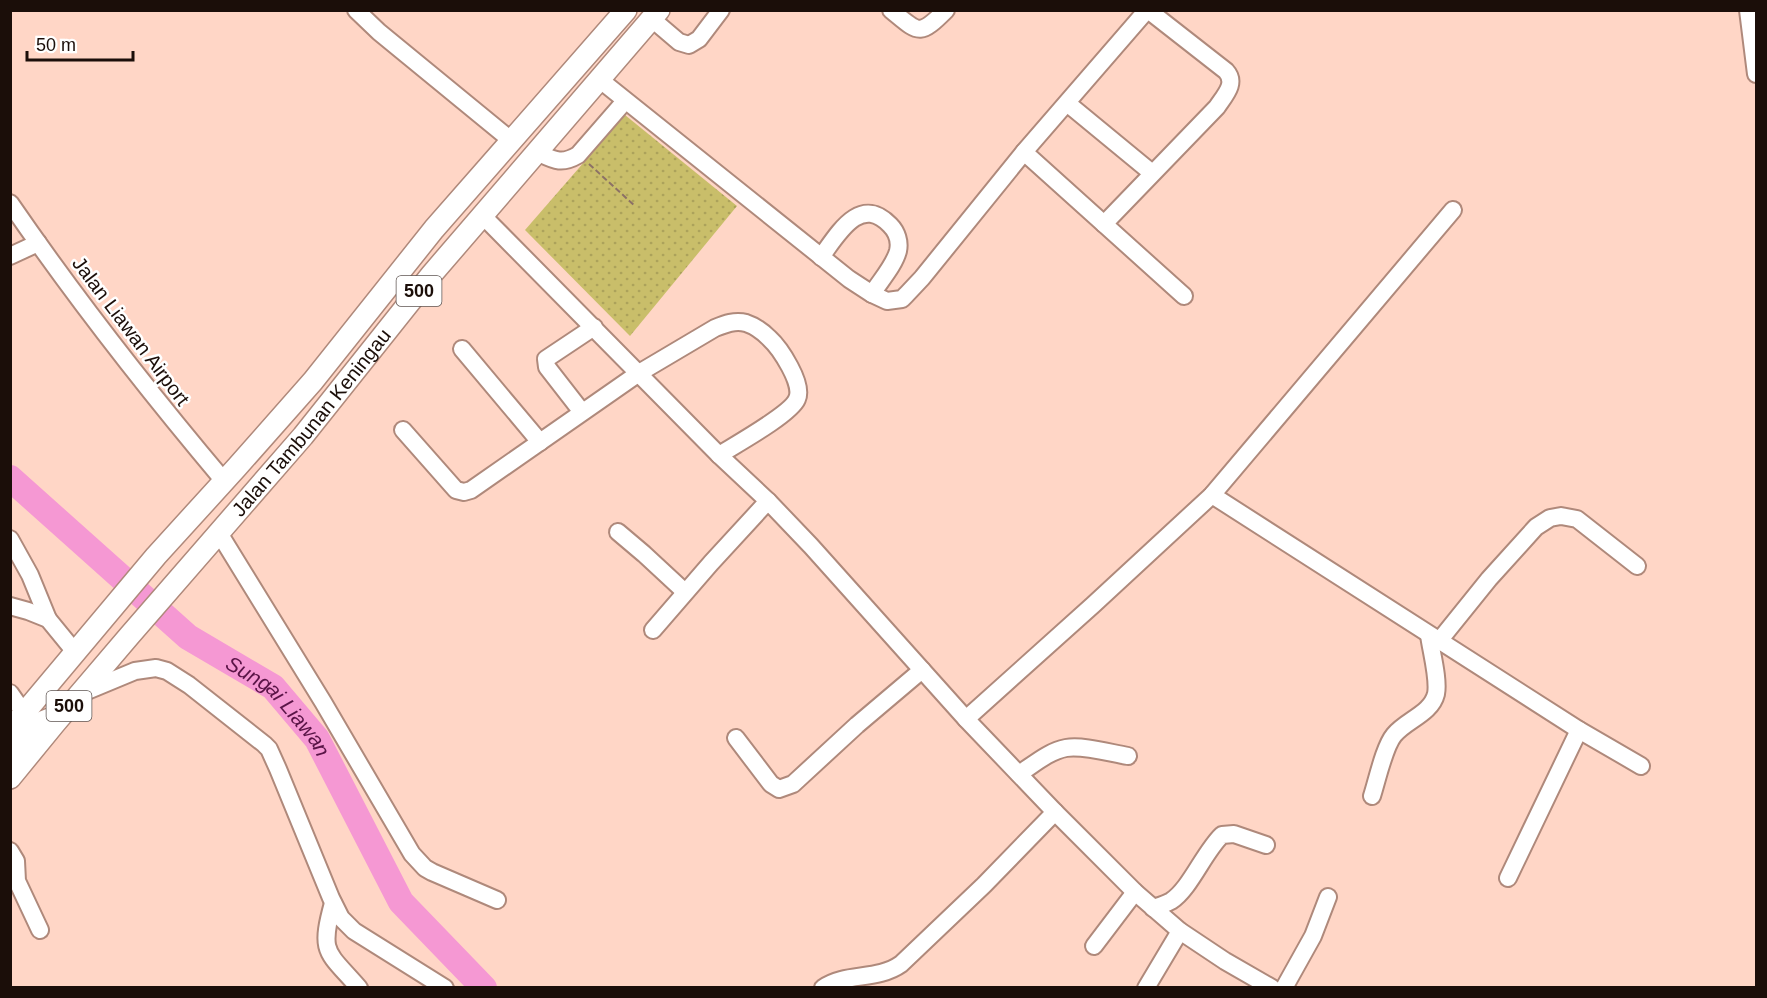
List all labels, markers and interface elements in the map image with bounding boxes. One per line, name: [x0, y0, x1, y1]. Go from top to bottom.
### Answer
scale bar: [27, 24, 134, 62]
text: 50 m: [36, 35, 76, 55]
street label: Jalan Liawan Airport: [68, 252, 194, 410]
road number: 500: [396, 276, 442, 306]
street label: Jalan Tambunan Keningau: [227, 324, 395, 521]
water label: Sungai Liawan: [222, 651, 335, 760]
road number: 500: [46, 691, 92, 721]

